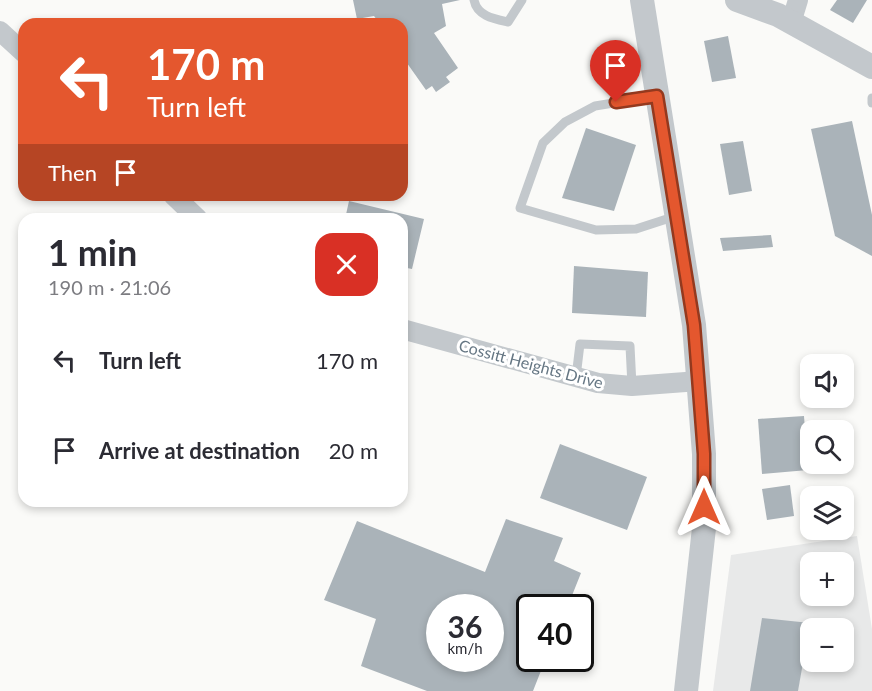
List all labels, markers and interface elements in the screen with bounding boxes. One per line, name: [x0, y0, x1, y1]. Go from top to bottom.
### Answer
text: 170 m: [147, 39, 265, 89]
pin: [590, 40, 641, 102]
icon: left: [48, 42, 126, 120]
icon: arrive: [599, 49, 632, 82]
text: Turn left: [147, 90, 246, 123]
icon: arrive: [109, 156, 142, 189]
text: Then: [48, 159, 97, 186]
text: 1 min: [48, 230, 137, 274]
button: close: [315, 233, 378, 296]
text: 190 m · 21:06: [48, 275, 171, 299]
street label: Cossitt Heights Drive: [457, 335, 605, 392]
icon: left: [48, 344, 81, 377]
text: Turn left: [99, 347, 181, 374]
text: 170 m: [316, 347, 378, 374]
map controls: [800, 354, 854, 672]
button: sound: [800, 354, 854, 408]
button: search: [800, 420, 854, 474]
icon: arrive: [48, 434, 81, 467]
text: Arrive at destination: [99, 437, 300, 464]
text: 20 m: [329, 437, 378, 464]
position arrow: [672, 475, 736, 539]
button: layers: [800, 486, 854, 540]
button: +: [800, 552, 854, 606]
speed limit sign: 40: [516, 594, 594, 672]
text: 36: [448, 608, 482, 644]
button: −: [800, 618, 854, 672]
text: km/h: [447, 639, 483, 657]

